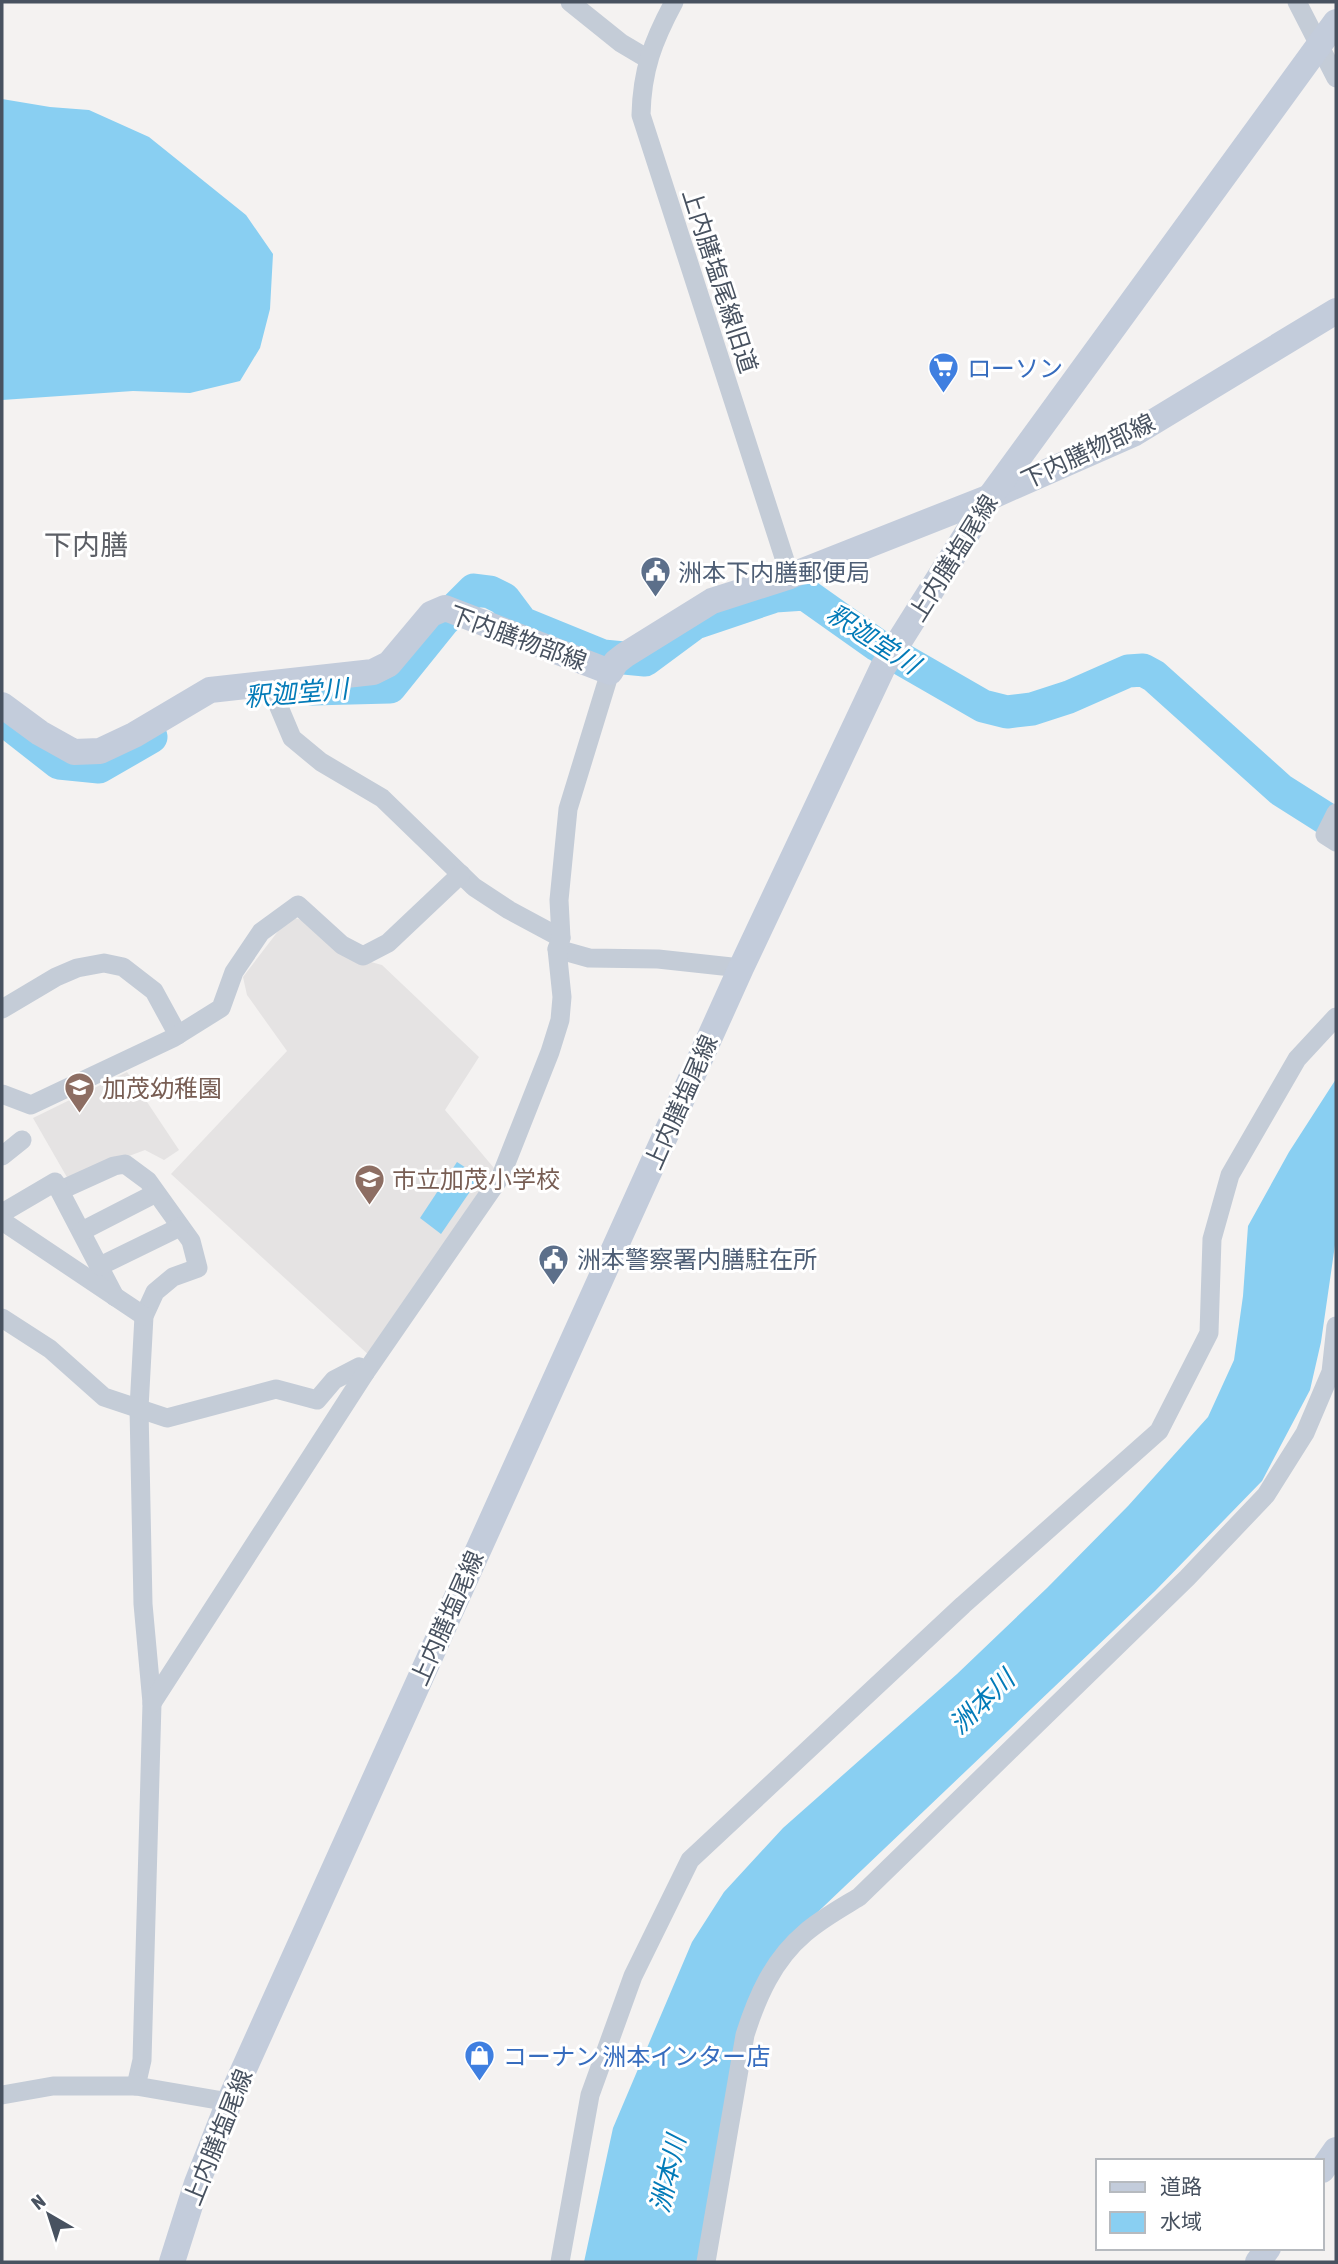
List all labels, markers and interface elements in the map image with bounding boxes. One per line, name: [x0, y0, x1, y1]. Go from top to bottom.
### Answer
street label: 上内膳塩尾線旧道: [677, 186, 763, 376]
supermarket icon: ローソン: [927, 351, 961, 395]
place label: ローソン: [967, 355, 1063, 382]
street label: 下内膳物部線: [1017, 408, 1159, 494]
street label: 上内膳塩尾線: [903, 490, 1003, 626]
district label: 下内膳: [44, 529, 128, 561]
public building icon: 洲本下内膳郵便局: [638, 555, 672, 599]
place label: 洲本下内膳郵便局: [678, 559, 870, 586]
water label: 釈迦堂川: [821, 598, 927, 682]
street label: 下内膳物部線: [446, 601, 590, 675]
water label: 釈迦堂川: [243, 673, 352, 712]
street label: 上内膳塩尾線: [639, 1031, 723, 1173]
school or university icon: 加茂幼稚園: [62, 1071, 96, 1115]
place label: 加茂幼稚園: [102, 1075, 222, 1102]
school or university icon: 市立加茂小学校: [352, 1162, 386, 1206]
place label: 市立加茂小学校: [392, 1166, 560, 1193]
public building icon: 洲本警察署内膳駐在所: [537, 1242, 571, 1286]
place label: 洲本警察署内膳駐在所: [577, 1246, 817, 1273]
street label: 上内膳塩尾線: [405, 1547, 489, 1689]
water label: 洲本川: [944, 1662, 1023, 1740]
shop icon: コーナン 洲本インター店: [463, 2039, 497, 2083]
place label: コーナン 洲本インター店: [503, 2043, 770, 2070]
street label: 上内膳塩尾線: [179, 2065, 257, 2209]
water label: 洲本川: [645, 2130, 692, 2215]
legend: [1096, 2159, 1324, 2250]
text: 道路: [1160, 2174, 1202, 2198]
north arrow: [14, 2180, 84, 2250]
text: N: [27, 2190, 50, 2214]
text: 水域: [1160, 2209, 1202, 2233]

